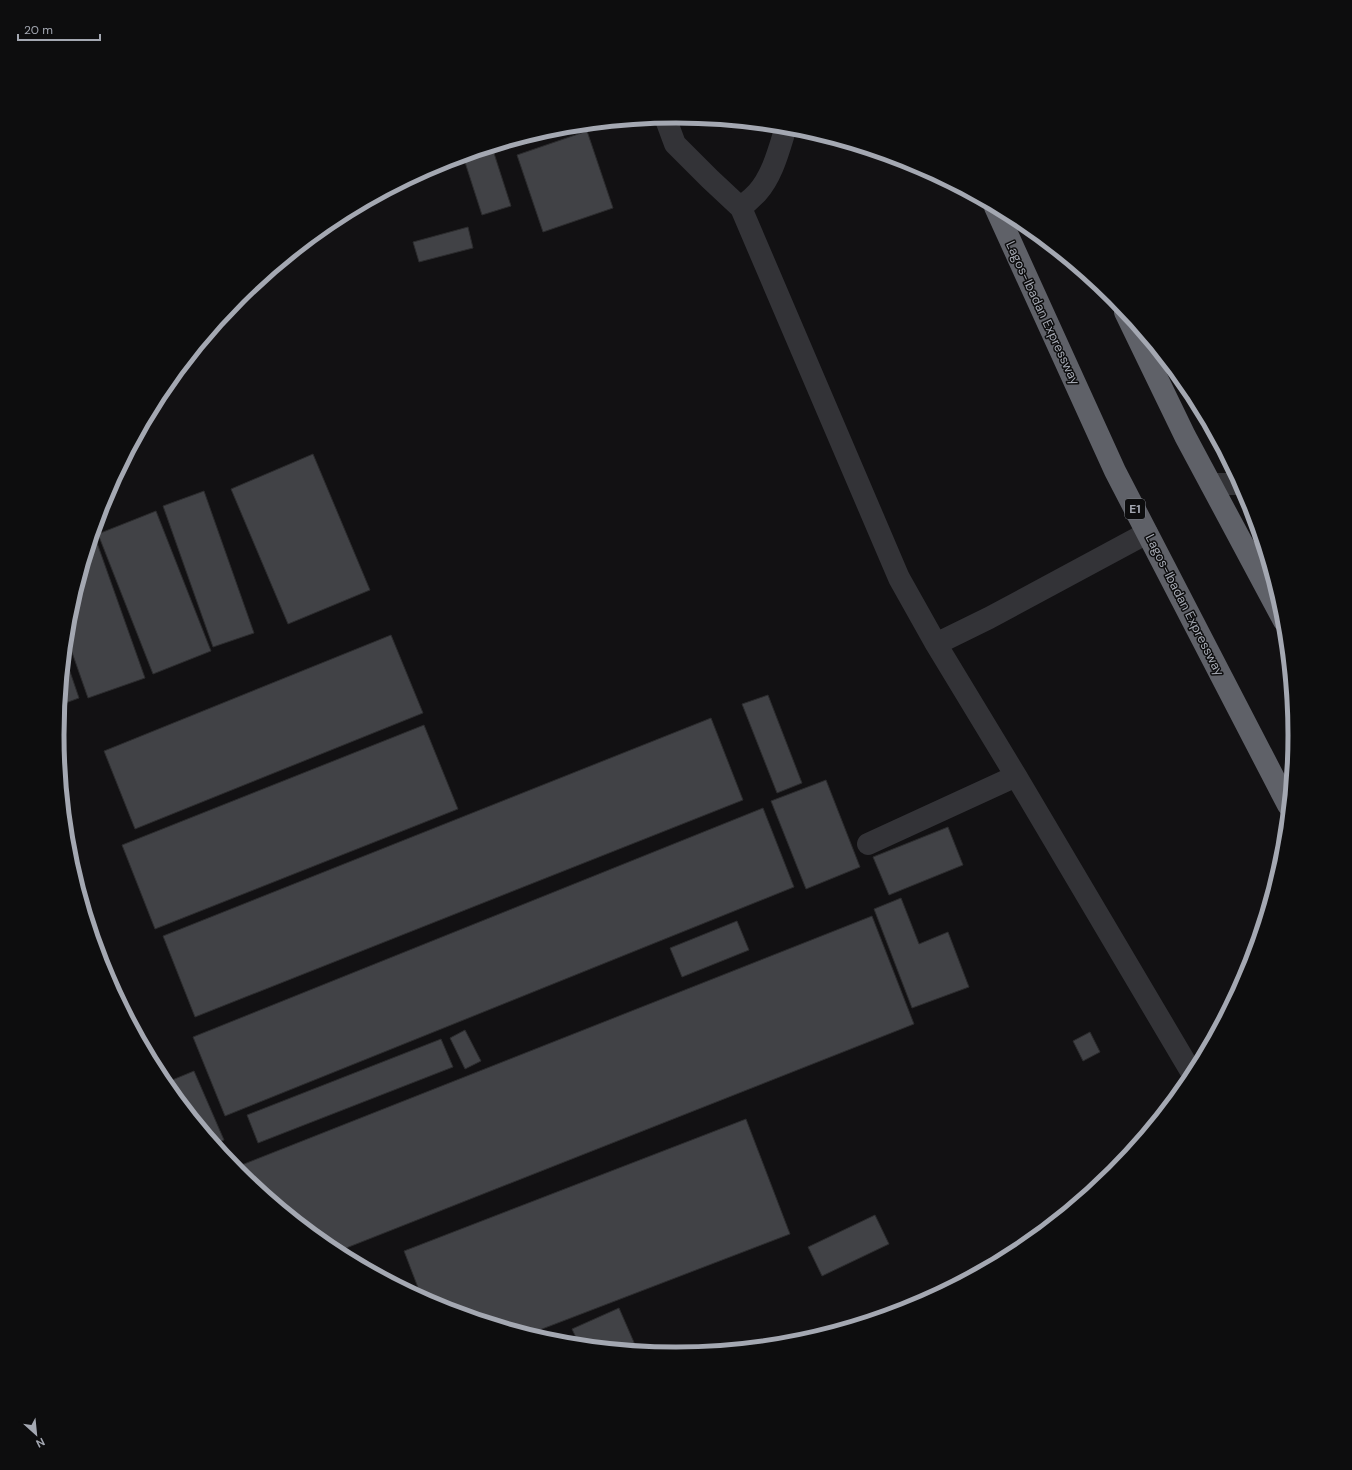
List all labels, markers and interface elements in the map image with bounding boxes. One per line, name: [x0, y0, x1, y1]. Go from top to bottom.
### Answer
scale bar: [18, 16, 100, 42]
text: 20 m: [24, 22, 53, 38]
street label: Lagos-Ibadan Expressway: [1002, 238, 1084, 388]
road number: E1: [1125, 499, 1145, 519]
street label: Lagos-Ibadan Expressway: [1142, 531, 1228, 679]
north arrow: [16, 1414, 56, 1454]
text: N: [34, 1435, 47, 1451]

